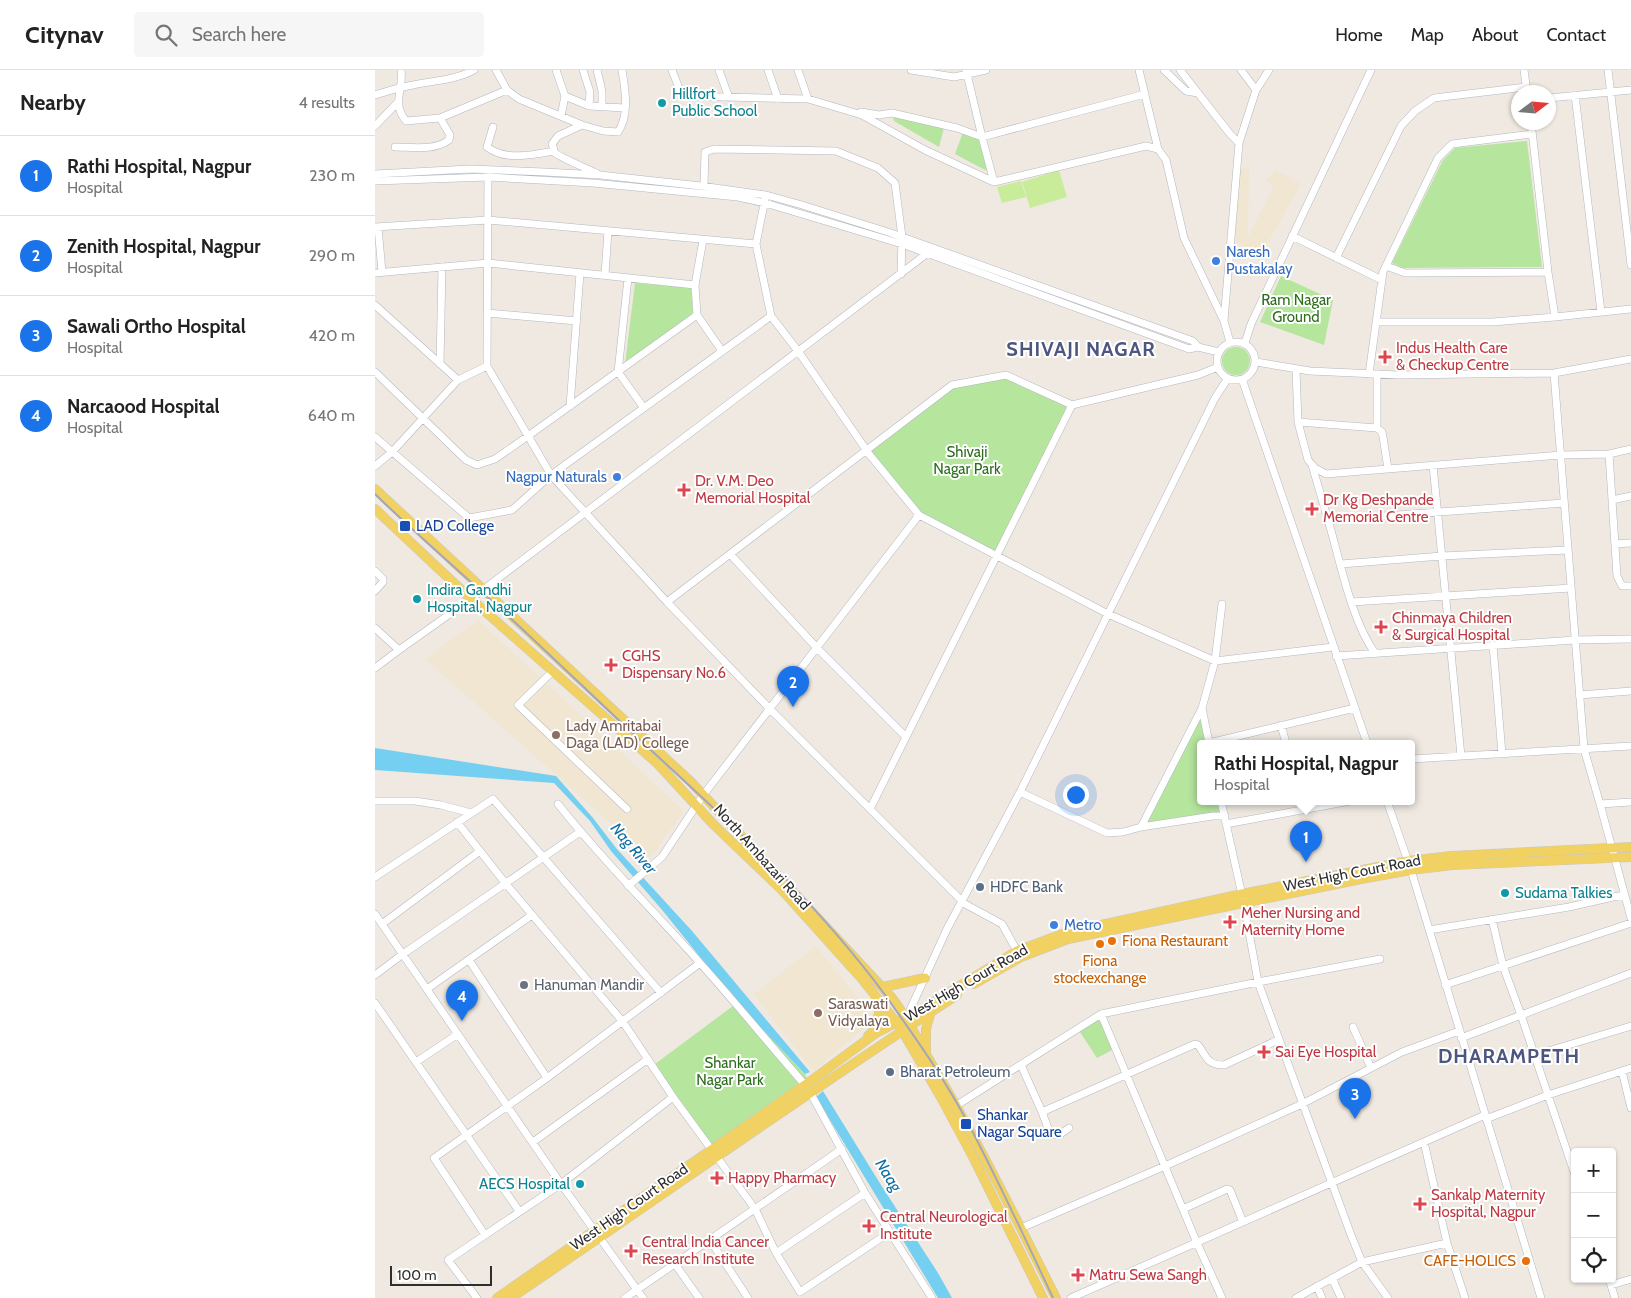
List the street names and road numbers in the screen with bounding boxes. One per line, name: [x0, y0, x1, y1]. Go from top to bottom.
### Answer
street label: North Ambazari Road: [710, 800, 814, 914]
street label: West High Court Road: [1282, 851, 1422, 895]
street label: West High Court Road: [901, 940, 1031, 1026]
street label: West High Court Road: [567, 1160, 691, 1254]

